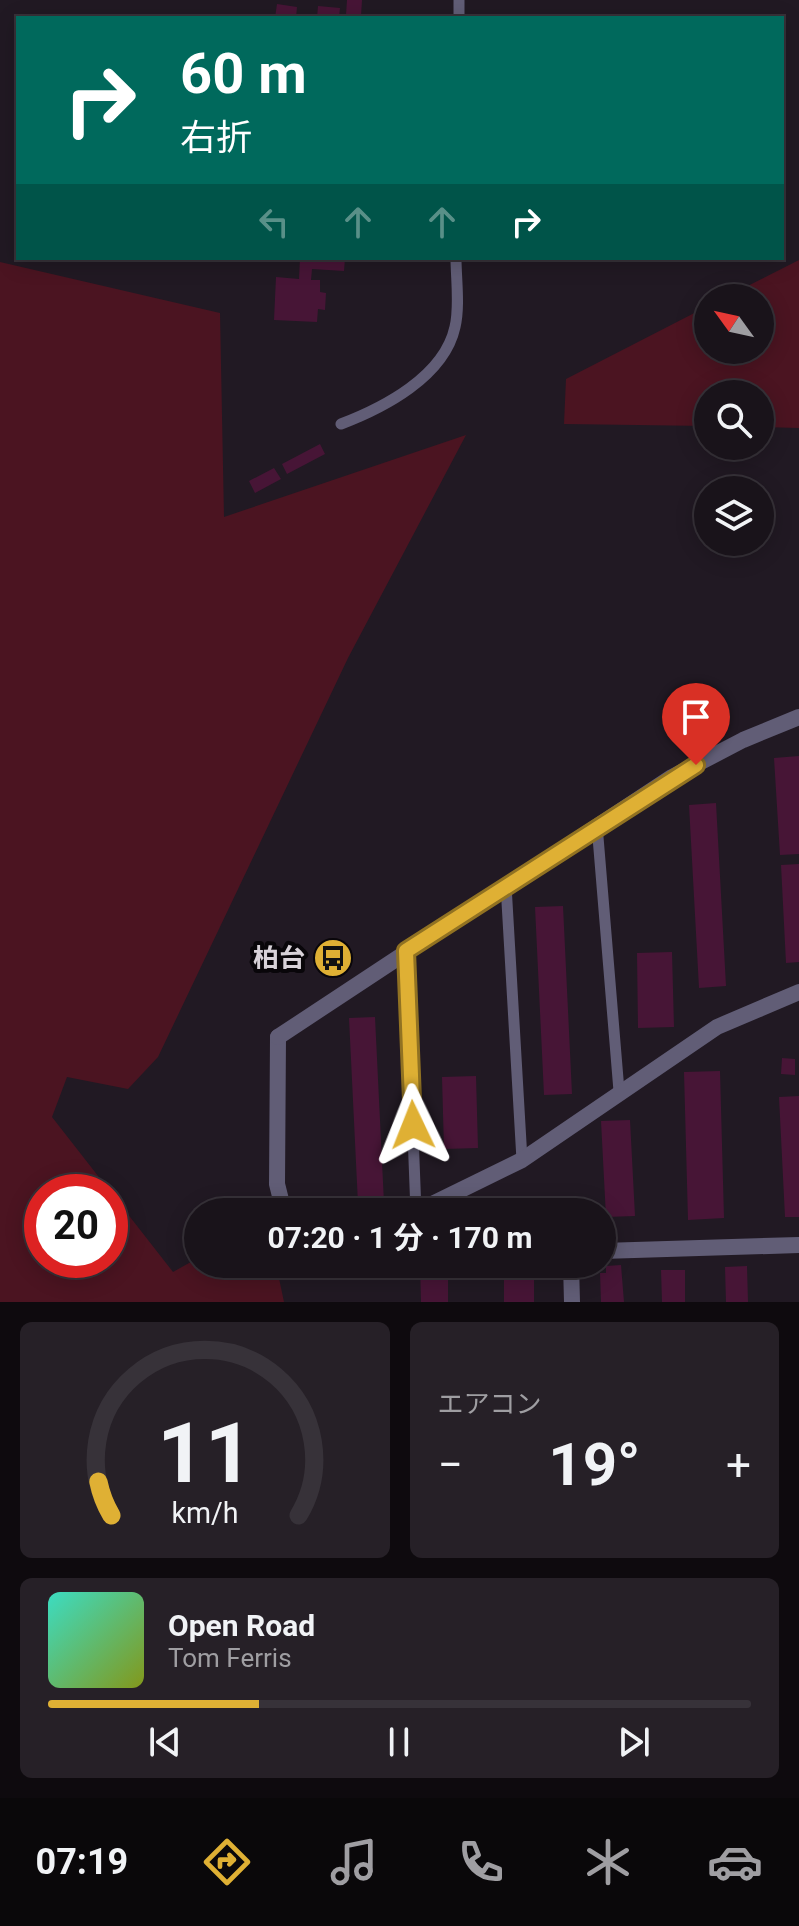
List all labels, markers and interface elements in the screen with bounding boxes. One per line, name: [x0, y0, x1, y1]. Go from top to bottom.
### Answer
text: 60 m: [180, 41, 307, 107]
icon: right: [48, 48, 152, 152]
text: 右折: [180, 117, 252, 159]
icon: left: [252, 200, 296, 244]
icon: ahead: [336, 200, 380, 244]
icon: ahead: [420, 200, 464, 244]
icon: right: [504, 200, 548, 244]
north arrow: [694, 284, 774, 364]
map controls: [694, 284, 774, 556]
button: search: [694, 380, 774, 460]
button: layers: [694, 476, 774, 556]
pin: [662, 683, 730, 765]
icon: arrive: [674, 695, 718, 739]
bus stop icon: 柏台: [312, 937, 354, 979]
place label: 柏台: [253, 943, 305, 973]
position arrow: [371, 1083, 455, 1167]
speed limit sign: 20: [24, 1174, 128, 1278]
text: 07:20 · 1 分 · 170 m: [268, 1220, 532, 1255]
text: エアコン: [438, 1389, 542, 1419]
text: 11: [157, 1405, 252, 1502]
text: 19°: [548, 1429, 640, 1500]
text: −: [438, 1439, 463, 1491]
text: +: [726, 1439, 751, 1491]
text: km/h: [171, 1496, 238, 1530]
text: Open Road: [168, 1608, 315, 1643]
text: Tom Ferris: [168, 1643, 292, 1673]
icon: previous: [143, 1720, 187, 1764]
icon: pause: [377, 1720, 421, 1764]
icon: next: [612, 1720, 656, 1764]
icon: directions: [199, 1834, 255, 1890]
icon: music: [326, 1834, 382, 1890]
icon: phone: [453, 1834, 509, 1890]
icon: climate: [580, 1834, 636, 1890]
icon: car: [707, 1834, 763, 1890]
text: 07:19: [36, 1841, 128, 1883]

